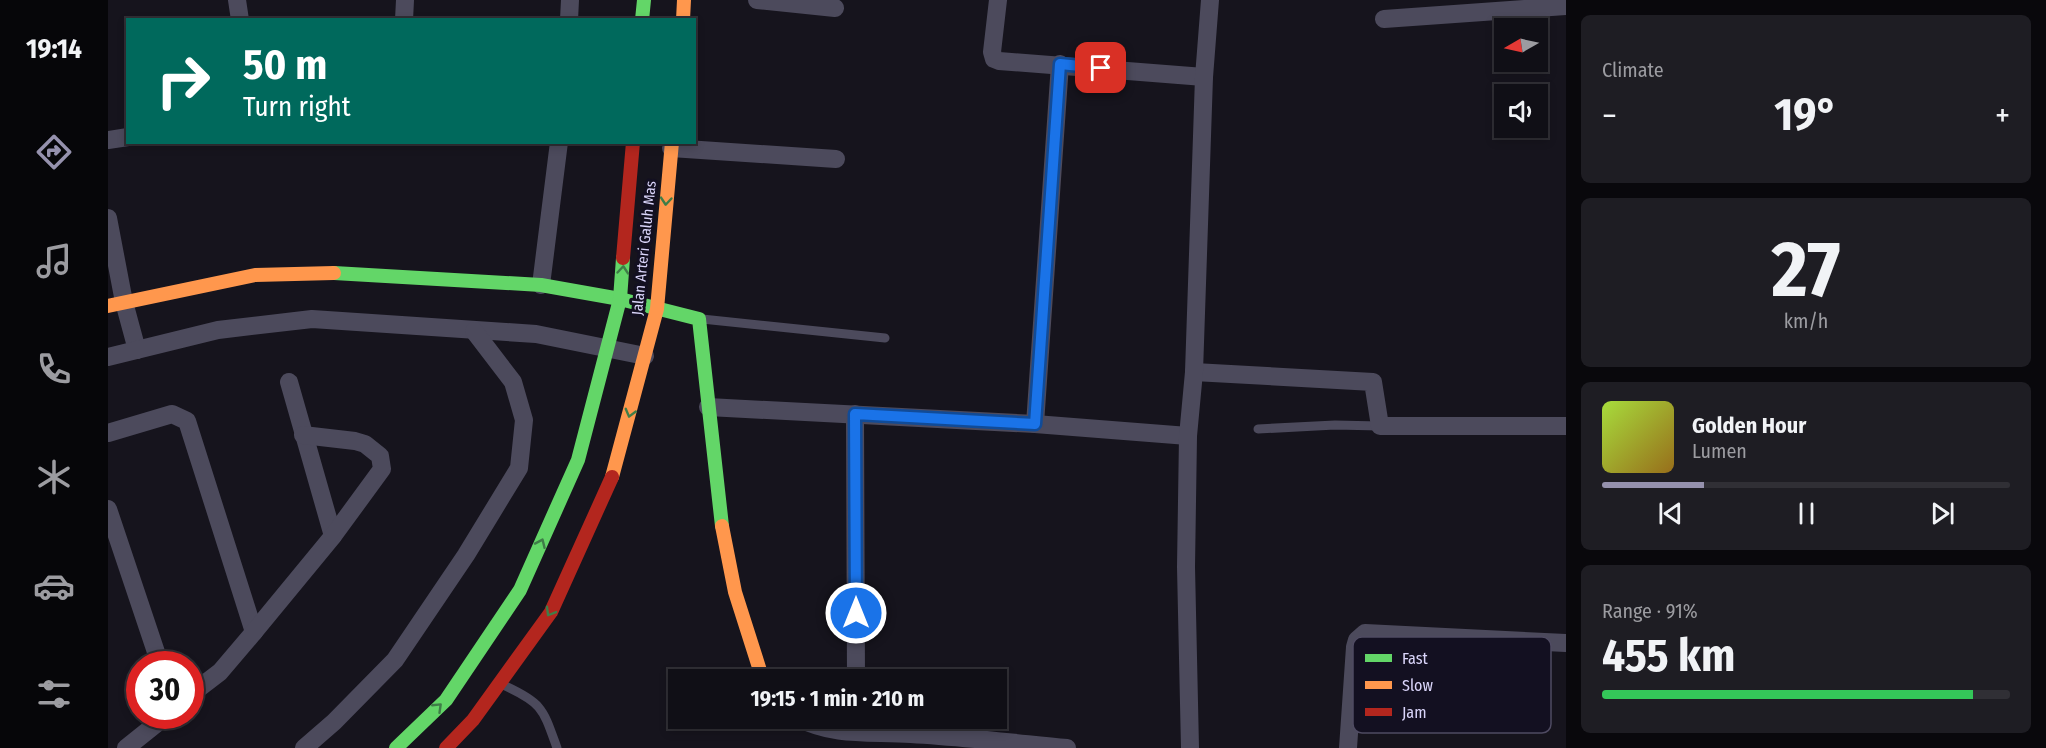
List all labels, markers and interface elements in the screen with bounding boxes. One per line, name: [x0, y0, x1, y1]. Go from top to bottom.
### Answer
north arrow: [1494, 18, 1548, 72]
map controls: [1494, 18, 1548, 138]
text: 19:14: [26, 33, 82, 65]
text: 50 m: [243, 40, 327, 90]
icon: right: [144, 42, 222, 120]
pin: [1075, 42, 1126, 93]
icon: arrive: [1084, 51, 1117, 84]
text: Climate: [1602, 58, 1664, 82]
button: sound: [1494, 84, 1548, 138]
text: 19°: [1774, 88, 1838, 142]
text: Turn right: [243, 91, 351, 123]
text: −: [1602, 96, 1617, 136]
text: +: [1995, 96, 2010, 136]
icon: directions: [33, 131, 75, 173]
street label: Jalan Arteri Galuh Mas: [628, 180, 660, 316]
one-way arrow: [660, 196, 673, 205]
text: 27: [1772, 223, 1840, 317]
icon: music: [33, 240, 75, 282]
one-way arrow: [616, 265, 629, 274]
text: km/h: [1784, 309, 1828, 333]
icon: phone: [33, 348, 75, 390]
one-way arrow: [625, 407, 637, 417]
text: Golden Hour: [1692, 412, 1806, 439]
text: Lumen: [1692, 439, 1747, 463]
icon: climate: [33, 456, 75, 498]
icon: previous: [1654, 497, 1687, 530]
icon: pause: [1790, 497, 1823, 530]
icon: next: [1926, 497, 1959, 530]
one-way arrow: [534, 538, 546, 549]
icon: car: [33, 565, 75, 607]
position arrow: [824, 581, 888, 645]
text: Range · 91%: [1602, 599, 1698, 623]
one-way arrow: [546, 606, 557, 616]
text: 455 km: [1602, 629, 1735, 683]
legend: [1353, 637, 1551, 733]
text: Fast: [1402, 649, 1429, 668]
speed limit sign: 30: [126, 651, 204, 729]
icon: filters: [33, 673, 75, 715]
text: Slow: [1402, 676, 1433, 695]
text: 19:15 · 1 min · 210 m: [751, 685, 924, 712]
text: Jam: [1402, 703, 1427, 722]
one-way arrow: [431, 704, 442, 715]

